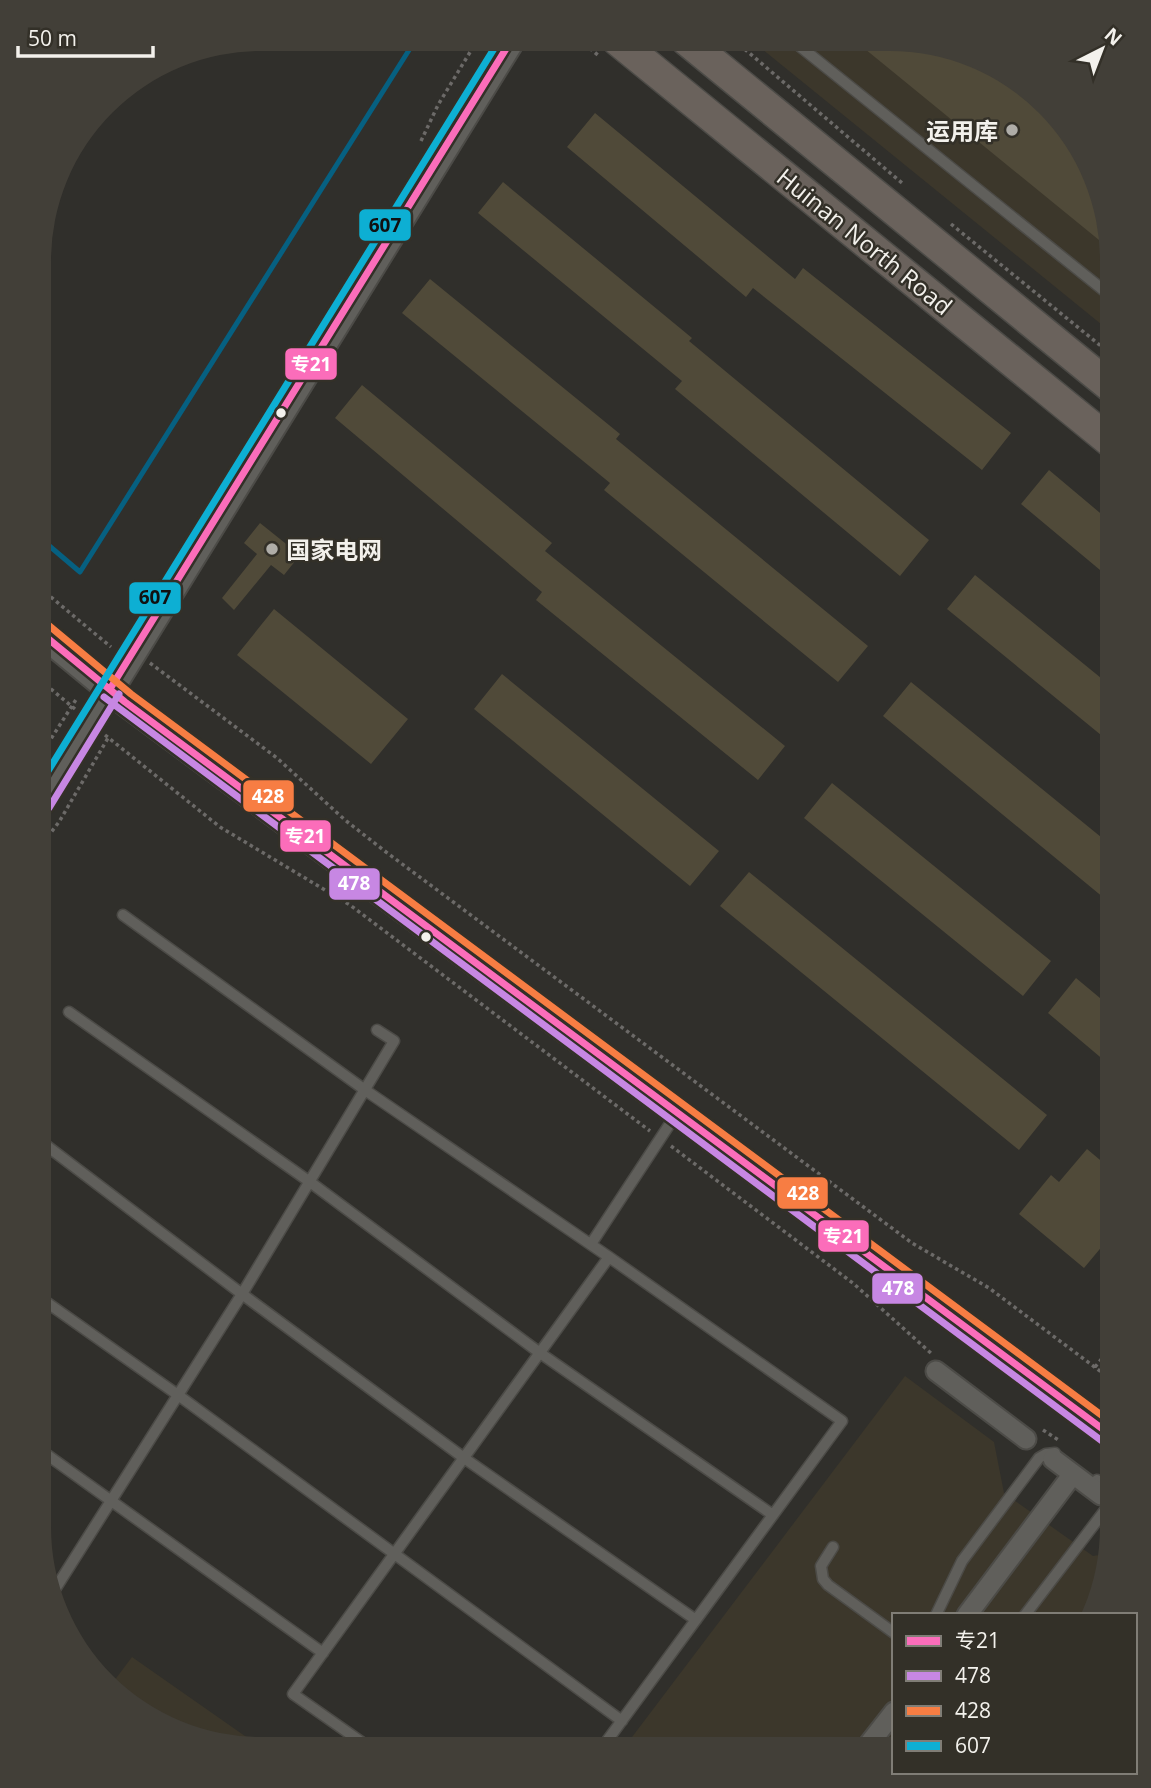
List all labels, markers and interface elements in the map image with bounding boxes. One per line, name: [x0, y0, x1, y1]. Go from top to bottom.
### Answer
scale bar: [18, 14, 152, 58]
north arrow: [1067, 14, 1137, 84]
text: N: [1099, 22, 1128, 51]
text: 50 m: [28, 24, 77, 52]
place label: 运用库: [926, 114, 998, 147]
marker: 运用库: [1004, 122, 1020, 138]
street label: Huinan North Road: [770, 160, 960, 322]
line badge: 607: [358, 208, 412, 242]
text: 607: [369, 212, 401, 238]
line badge: 专21: [284, 347, 338, 381]
text: 专21: [291, 351, 331, 377]
unlabelled marker: [274, 406, 288, 420]
place label: 国家电网: [286, 533, 382, 566]
marker: 国家电网: [264, 541, 280, 557]
line badge: 607: [128, 581, 182, 615]
text: 607: [139, 584, 171, 610]
line badge: 428: [242, 779, 295, 813]
text: 428: [252, 783, 284, 809]
line badge: 专21: [279, 819, 332, 853]
text: 专21: [285, 823, 325, 849]
line badge: 478: [328, 867, 381, 901]
text: 478: [338, 870, 370, 896]
unlabelled marker: [419, 930, 433, 944]
line badge: 428: [776, 1176, 829, 1210]
text: 428: [787, 1180, 819, 1206]
line badge: 专21: [817, 1219, 870, 1253]
text: 专21: [823, 1223, 863, 1249]
line badge: 478: [871, 1272, 924, 1305]
text: 478: [882, 1275, 914, 1301]
legend: [892, 1613, 1137, 1774]
text: 专21: [955, 1626, 1000, 1654]
text: 478: [955, 1661, 991, 1689]
text: 428: [955, 1696, 991, 1724]
text: 607: [955, 1731, 991, 1759]

